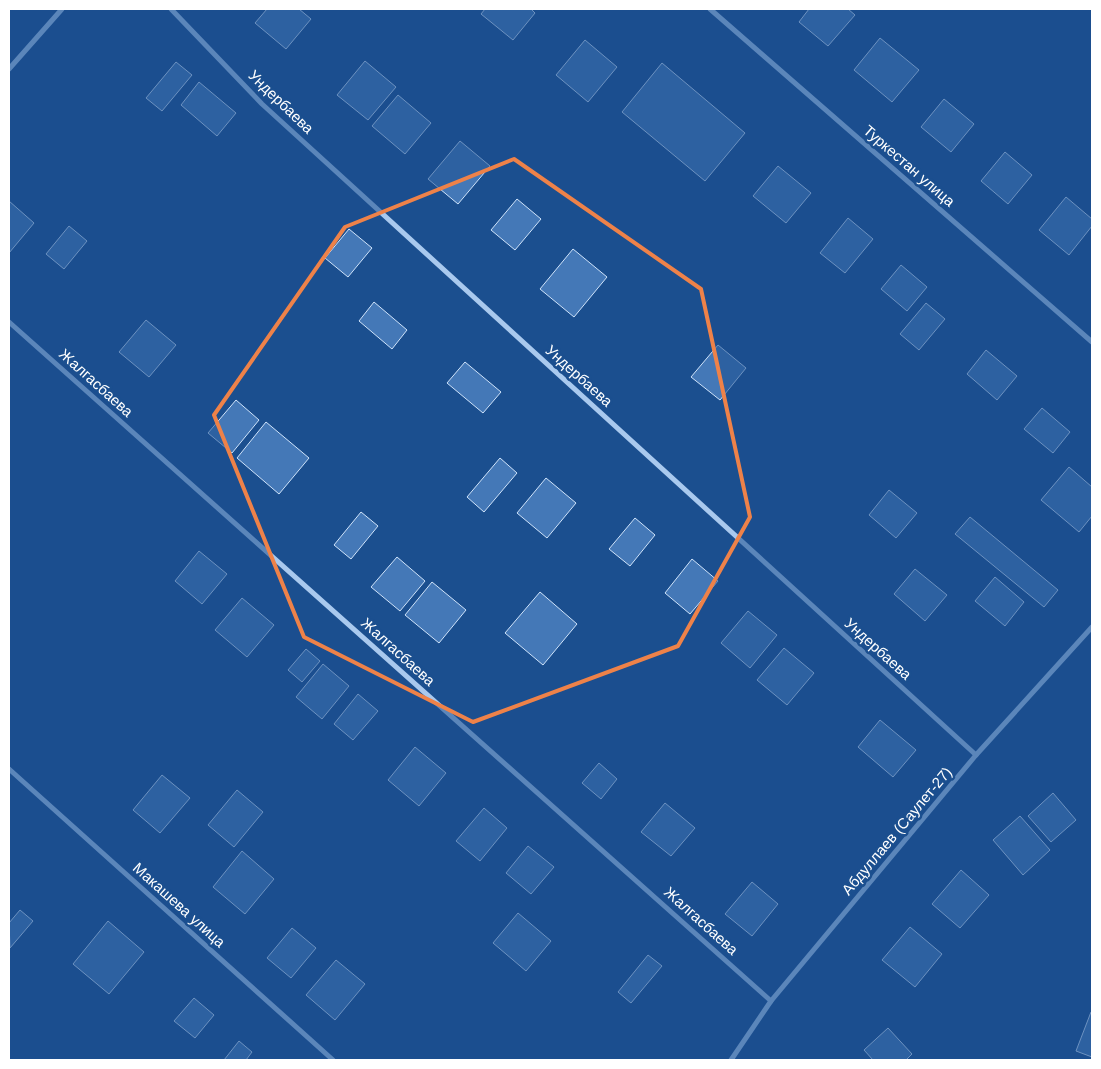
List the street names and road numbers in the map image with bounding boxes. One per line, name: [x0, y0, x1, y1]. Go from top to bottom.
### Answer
street label: Ундербаева: [245, 66, 318, 137]
street label: Туркестан улица: [860, 121, 959, 210]
street label: Ундербаева: [543, 341, 617, 410]
street label: Жалгасбаева: [56, 345, 137, 421]
street label: Жалгасбаева: [358, 614, 439, 690]
street label: Ундербаева: [842, 614, 916, 683]
street label: Абдуллаев (Саулет-27): [838, 763, 955, 898]
street label: Макашева улица: [130, 859, 229, 951]
street label: Жалгасбаева: [661, 883, 742, 959]

